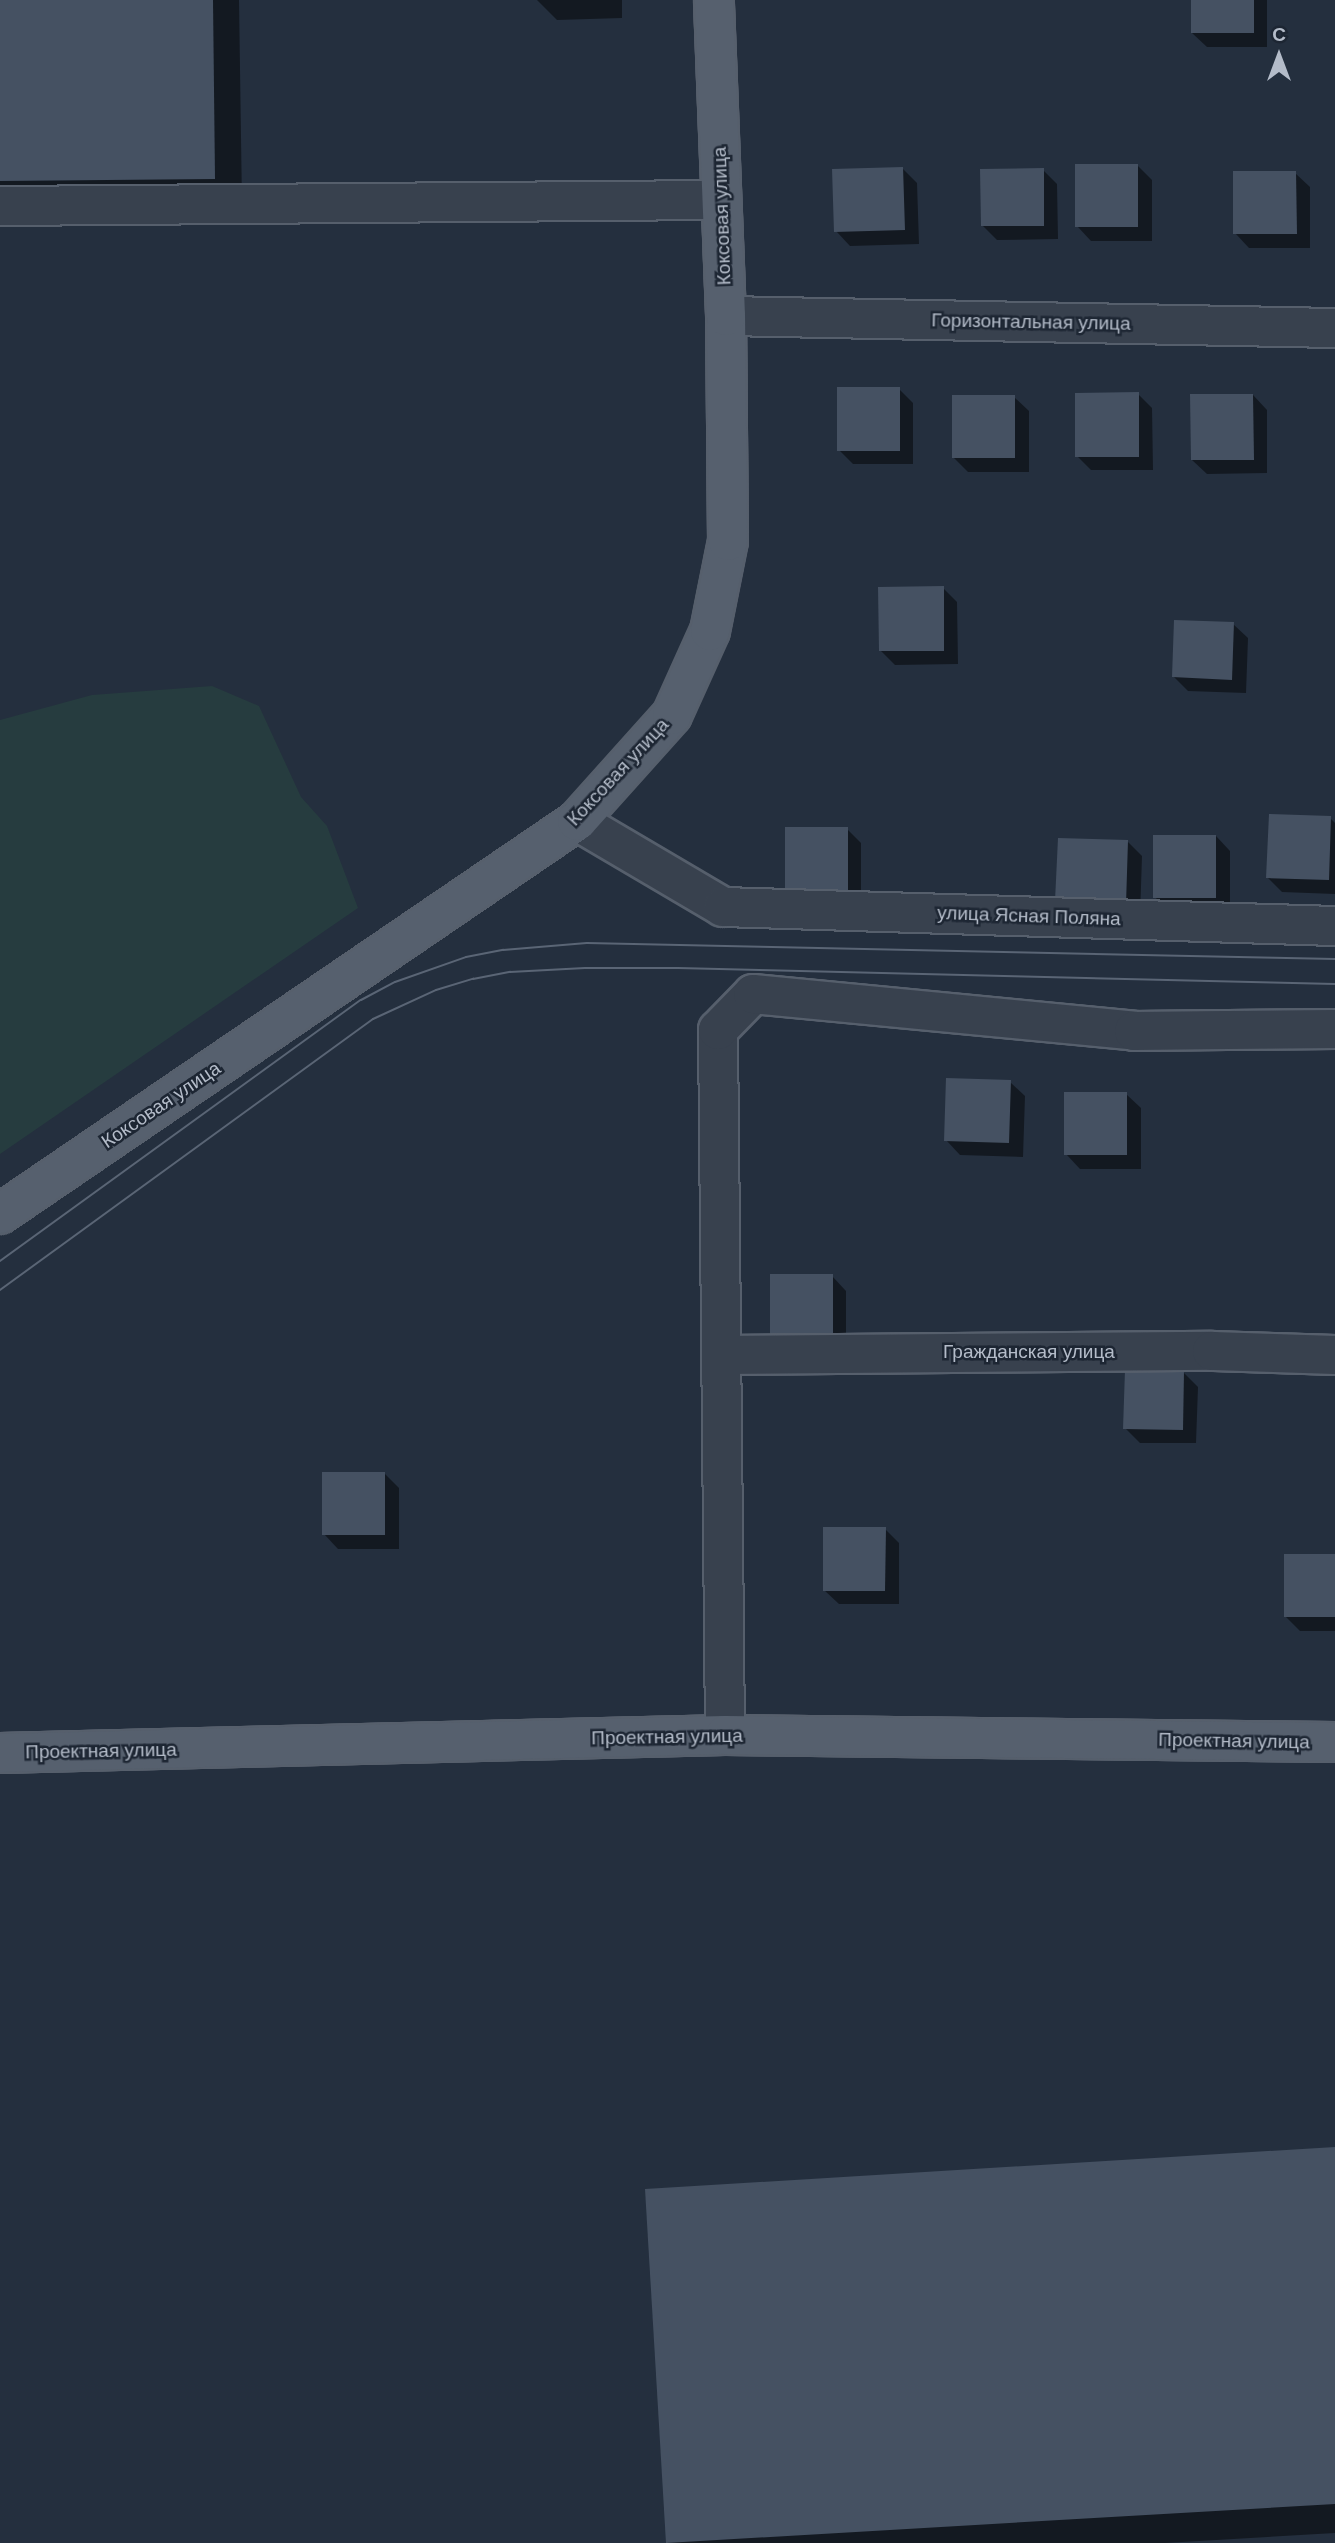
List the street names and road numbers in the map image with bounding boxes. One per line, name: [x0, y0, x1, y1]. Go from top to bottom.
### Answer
street label: Коксовая улица: [708, 146, 736, 286]
street label: Горизонтальная улица: [931, 309, 1131, 335]
street label: Коксовая улица: [562, 714, 674, 830]
street label: улица Ясная Поляна: [937, 901, 1121, 931]
street label: Коксовая улица: [97, 1057, 225, 1153]
street label: Гражданская улица: [943, 1341, 1115, 1363]
street label: Проектная улица: [591, 1724, 743, 1750]
street label: Проектная улица: [1158, 1728, 1310, 1754]
street label: Проектная улица: [25, 1738, 177, 1764]

